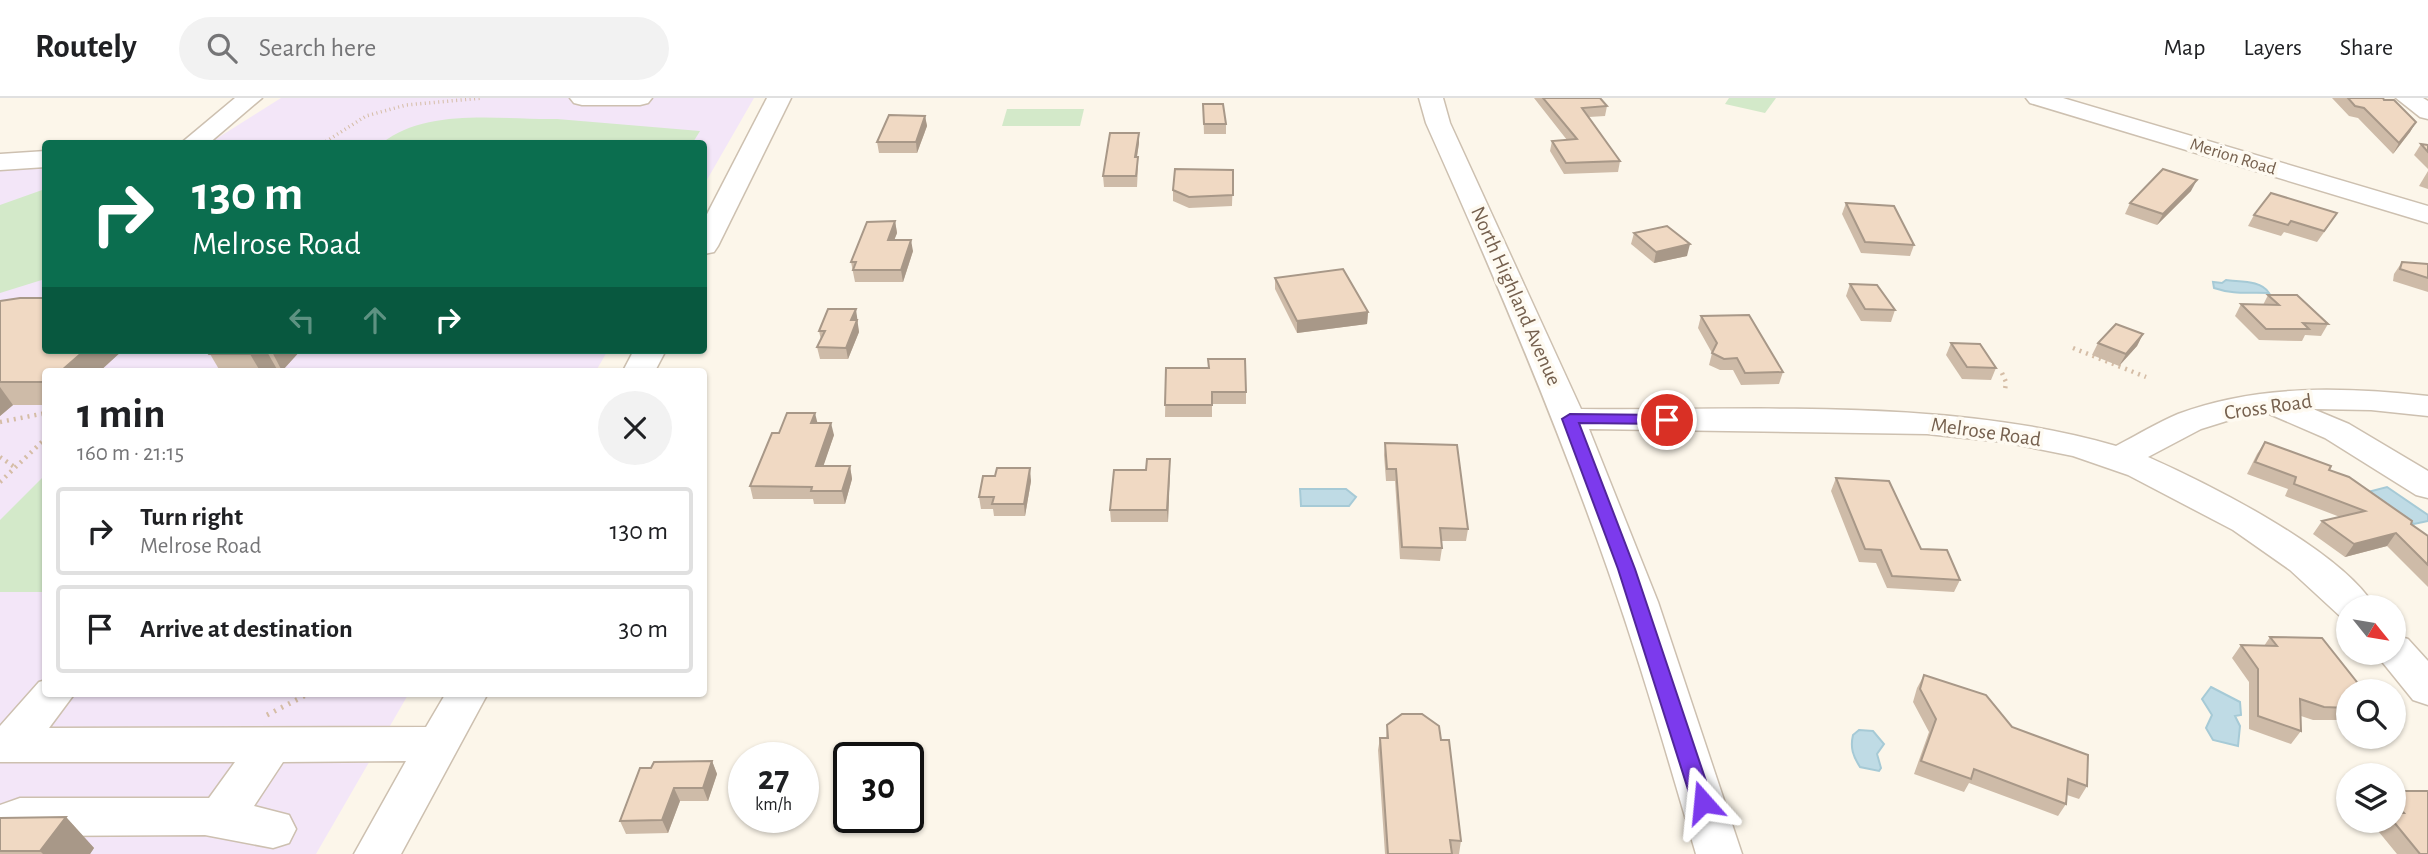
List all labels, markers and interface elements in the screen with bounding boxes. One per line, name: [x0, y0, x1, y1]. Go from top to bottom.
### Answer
search box: [179, 17, 669, 80]
icon: search: [203, 29, 241, 67]
text: Routely: [35, 31, 137, 64]
text: Search here: [259, 35, 376, 61]
text: Map: [2163, 36, 2205, 60]
text: Layers: [2243, 36, 2302, 60]
text: Share: [2340, 36, 2393, 60]
street label: Merion Road: [2188, 135, 2278, 179]
icon: right: [77, 168, 168, 259]
text: 130 m: [192, 170, 303, 219]
street label: North Highland Avenue: [1467, 203, 1565, 389]
text: Melrose Road: [192, 228, 361, 260]
icon: left: [283, 301, 321, 339]
icon: ahead: [356, 301, 394, 339]
icon: right: [429, 301, 467, 339]
pin: [1637, 390, 1697, 450]
street label: Cross Road: [2223, 390, 2313, 424]
button: close: [598, 391, 672, 465]
text: 1 min: [77, 393, 166, 435]
icon: arrive: [1648, 401, 1686, 439]
street label: Melrose Road: [1930, 414, 2042, 450]
text: 160 m · 21:15: [77, 442, 184, 465]
text: Turn right: [140, 504, 243, 530]
icon: right: [81, 512, 119, 550]
text: 130 m: [610, 518, 668, 544]
text: Melrose Road: [140, 535, 261, 558]
north arrow: [2336, 595, 2406, 665]
map controls: [2336, 595, 2406, 833]
icon: arrive: [81, 610, 119, 648]
text: Arrive at destination: [140, 616, 353, 642]
text: 30 m: [618, 616, 668, 642]
button: search: [2336, 679, 2406, 749]
speed limit sign: 30: [833, 742, 924, 833]
text: 27: [758, 761, 789, 796]
button: layers: [2336, 763, 2406, 833]
position arrow: [1666, 765, 1740, 839]
text: km/h: [755, 796, 792, 814]

